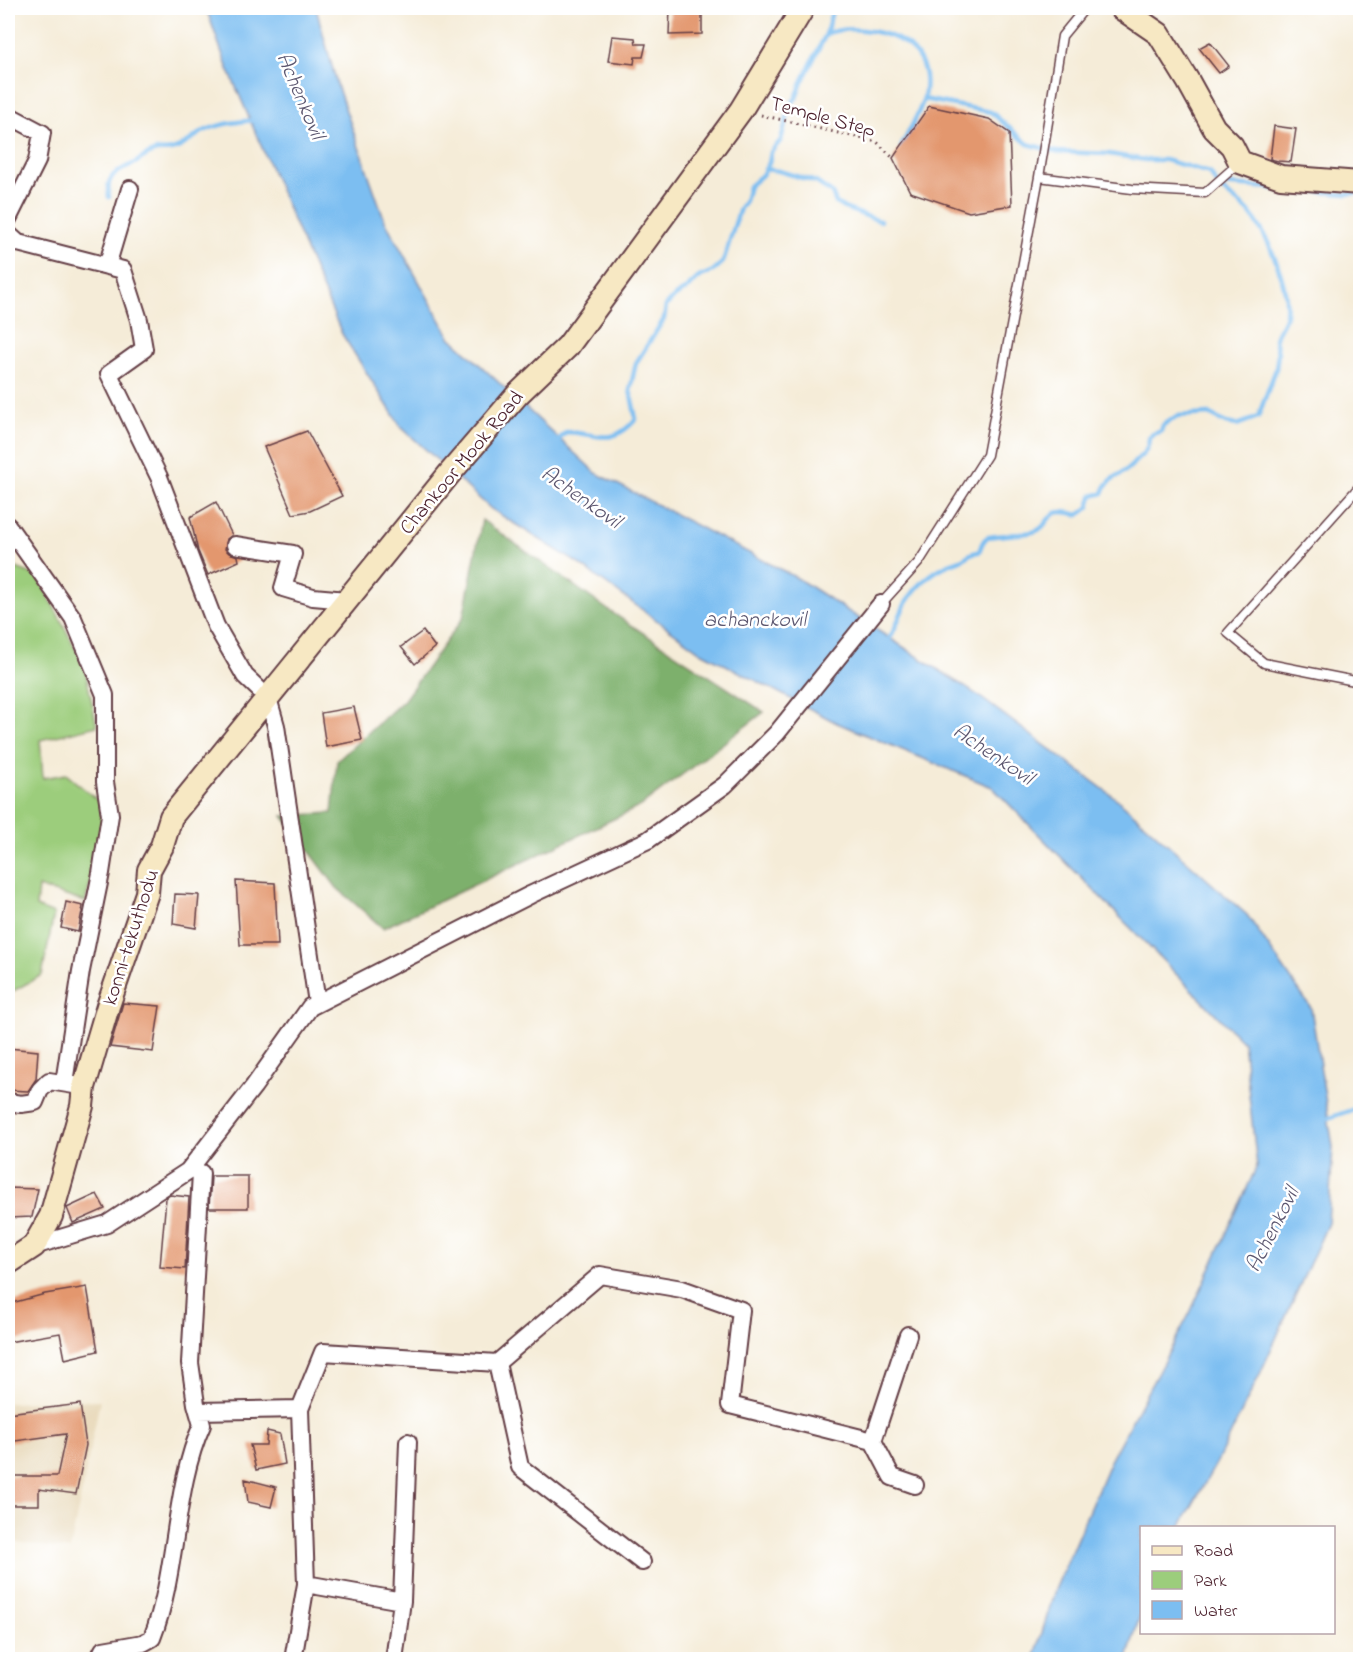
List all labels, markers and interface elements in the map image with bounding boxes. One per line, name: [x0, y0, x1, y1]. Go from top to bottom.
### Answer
water label: Achenkovil: [267, 48, 333, 147]
street label: Temple Step: [766, 89, 879, 146]
street label: Chankoor Mook Road: [393, 385, 532, 542]
water label: Achenkovil: [534, 459, 629, 539]
water label: achanckovil: [704, 605, 808, 637]
water label: Achenkovil: [945, 717, 1041, 796]
street label: konni-tekuthodu: [96, 866, 168, 1010]
water label: Achenkovil: [1239, 1180, 1310, 1278]
legend: [1140, 1526, 1335, 1634]
text: Road: [1194, 1539, 1233, 1565]
text: Park: [1194, 1569, 1227, 1595]
text: Water: [1194, 1599, 1238, 1625]

